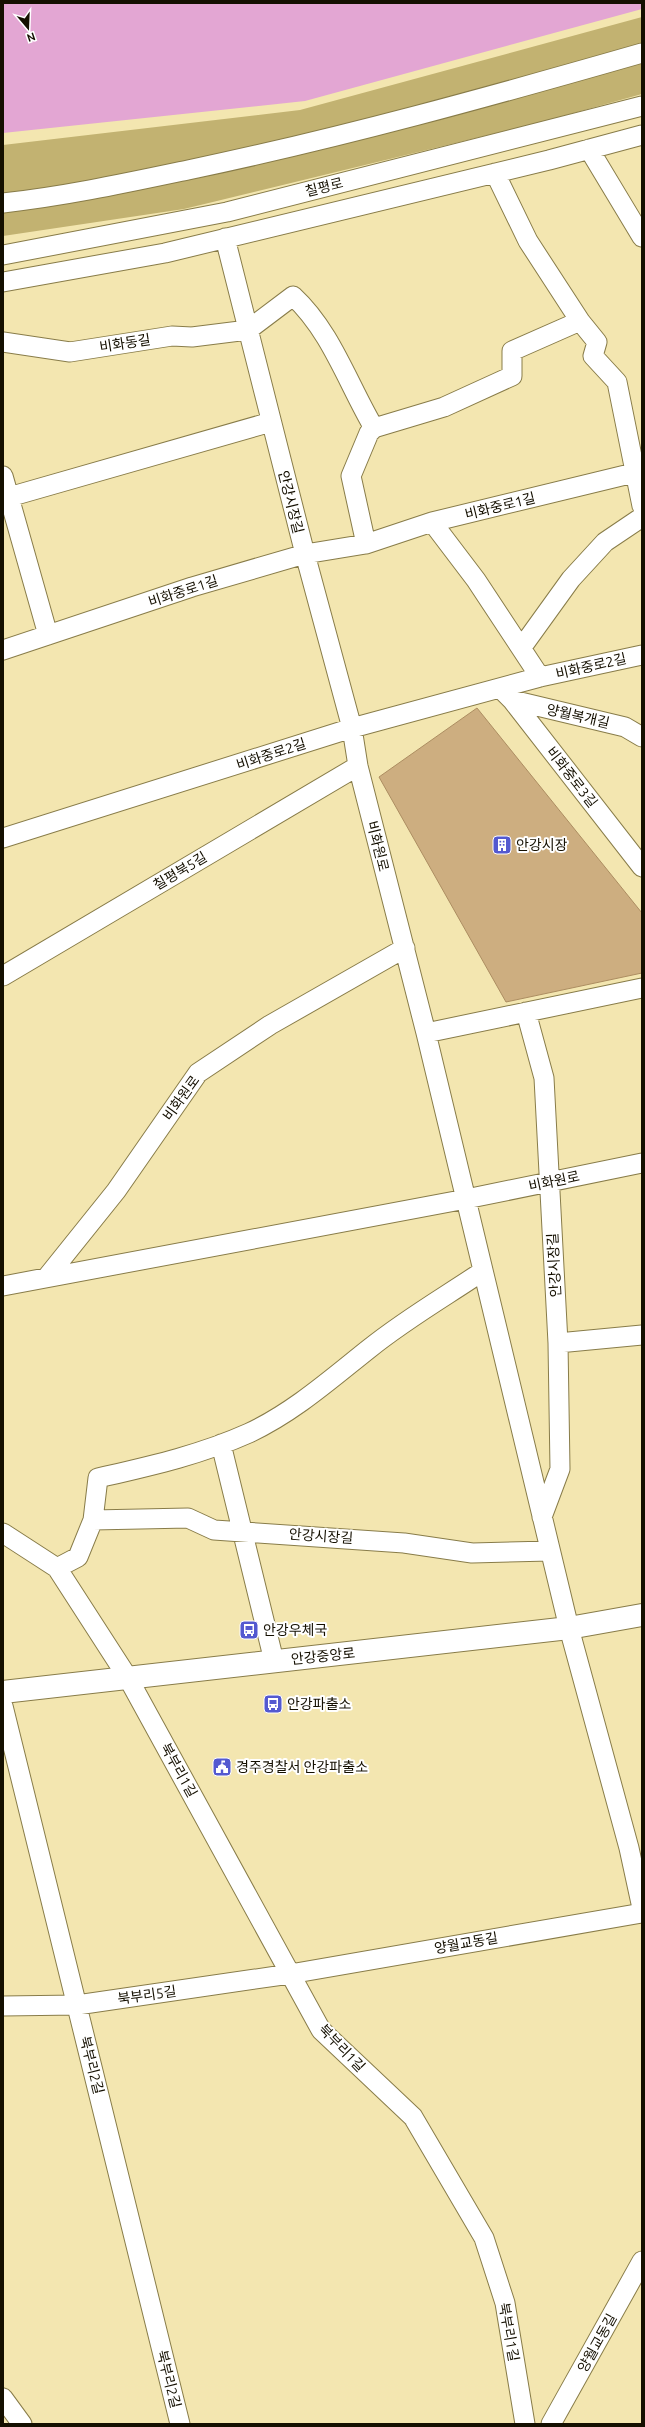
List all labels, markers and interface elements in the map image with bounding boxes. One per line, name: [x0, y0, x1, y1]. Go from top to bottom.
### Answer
north arrow: [8, 8, 48, 48]
text: N: [25, 30, 37, 44]
street label: 칠평로: [303, 175, 345, 199]
street label: 비화동길: [98, 331, 152, 355]
street label: 안강시장길: [275, 469, 307, 535]
street label: 비화중로1길: [463, 489, 537, 523]
street label: 비화중로1길: [146, 572, 220, 610]
street label: 비화중로2길: [554, 650, 628, 682]
street label: 양월복개길: [545, 701, 611, 731]
street label: 비화중로2길: [234, 735, 308, 773]
street label: 비화중로3길: [543, 744, 601, 810]
street label: 비화원로: [364, 819, 392, 873]
building icon: 안강시장: [491, 834, 513, 856]
place label: 안강시장: [516, 837, 568, 853]
street label: 칠평북5길: [150, 849, 210, 893]
street label: 비화원로: [159, 1072, 203, 1124]
street label: 비화원로: [527, 1168, 581, 1194]
street label: 안강시장길: [544, 1232, 564, 1298]
street label: 안강시장길: [288, 1526, 354, 1546]
bus stop icon: 안강우체국: [238, 1619, 260, 1641]
place label: 안강우체국: [263, 1622, 328, 1638]
street label: 안강중앙로: [290, 1645, 356, 1667]
bus stop icon: 안강파출소: [262, 1693, 284, 1715]
place label: 안강파출소: [287, 1696, 352, 1712]
street label: 북부리1길: [158, 1740, 200, 1800]
public building icon: 경주경찰서 안강파출소: [211, 1756, 233, 1778]
place label: 경주경찰서 안강파출소: [236, 1759, 368, 1775]
street label: 양월교동길: [433, 1930, 499, 1956]
street label: 북부리5길: [116, 1983, 178, 2007]
street label: 북부리1길: [316, 2021, 368, 2075]
street label: 북부리2길: [77, 2034, 107, 2096]
street label: 북부리1길: [496, 2301, 522, 2363]
street label: 양월교동길: [574, 2311, 620, 2375]
street label: 북부리2길: [154, 2348, 184, 2410]

